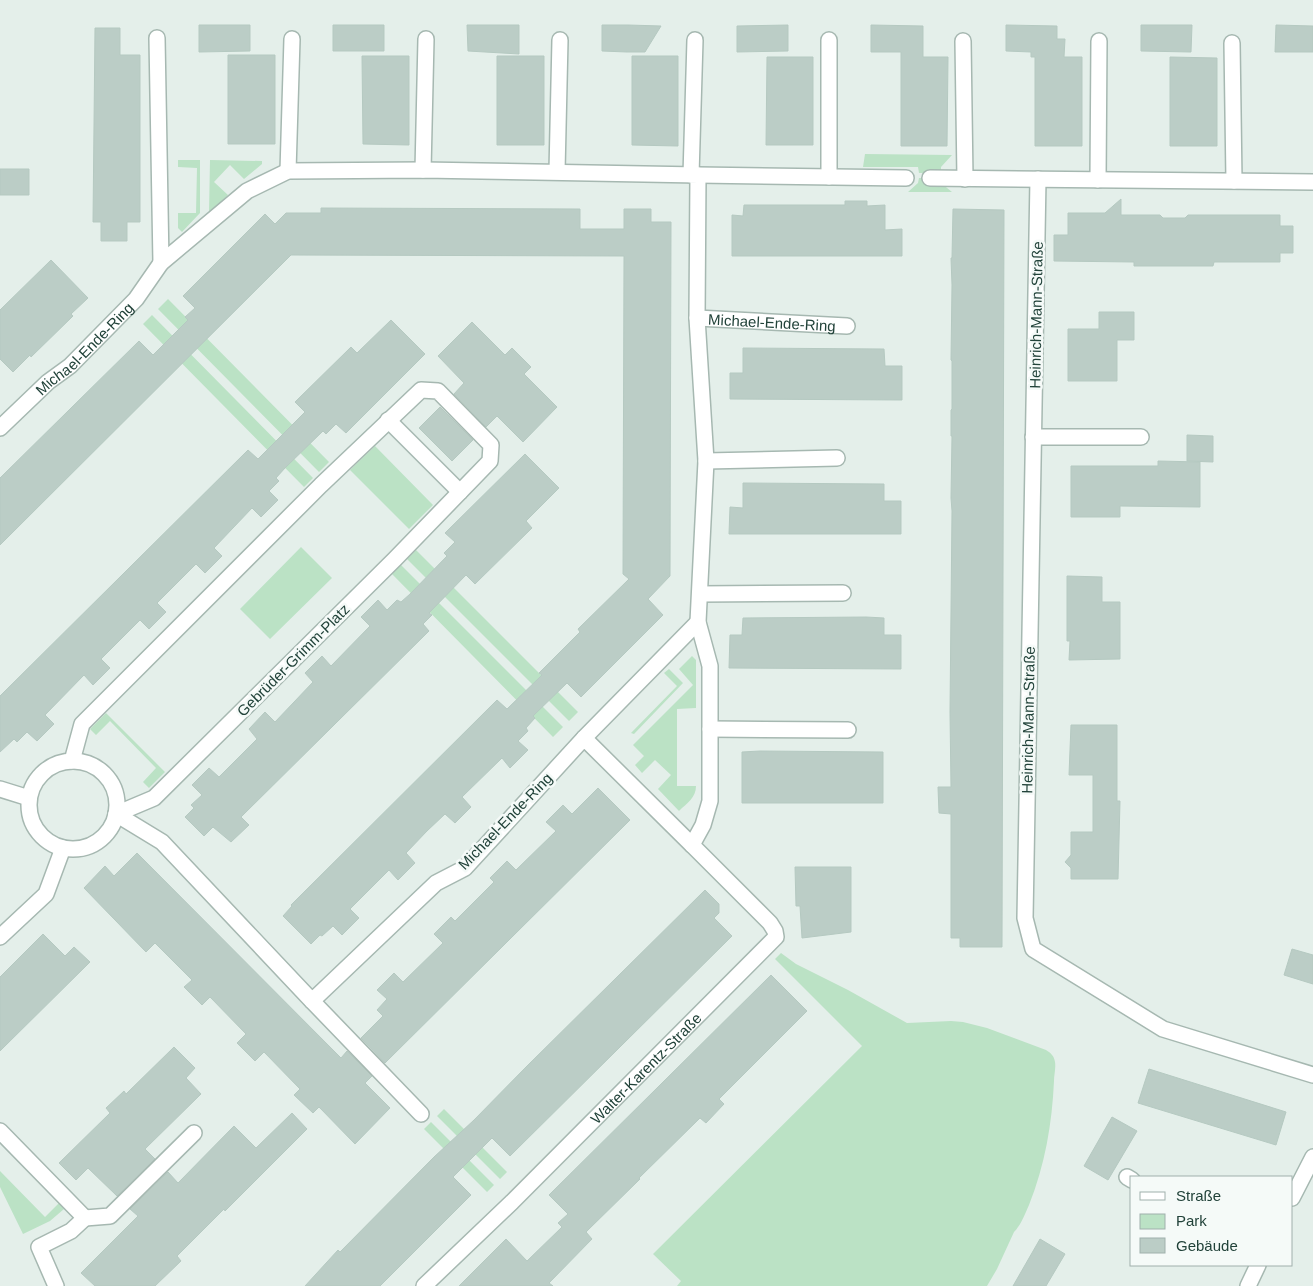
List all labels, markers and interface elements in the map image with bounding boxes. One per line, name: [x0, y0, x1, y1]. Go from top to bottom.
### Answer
street label: Heinrich-Mann-Straße: [1026, 241, 1046, 389]
street label: Michael-Ende-Ring: [32, 299, 137, 398]
street label: Michael-Ende-Ring: [708, 310, 836, 334]
street label: Gebrüder-Grimm-Platz: [233, 600, 353, 720]
street label: Heinrich-Mann-Straße: [1018, 646, 1038, 794]
street label: Michael-Ende-Ring: [455, 769, 555, 873]
street label: Walter-Karentz-Straße: [587, 1009, 704, 1127]
legend: [1130, 1176, 1293, 1266]
text: Straße: [1176, 1187, 1221, 1204]
text: Park: [1176, 1212, 1207, 1229]
text: Gebäude: [1176, 1237, 1238, 1254]

